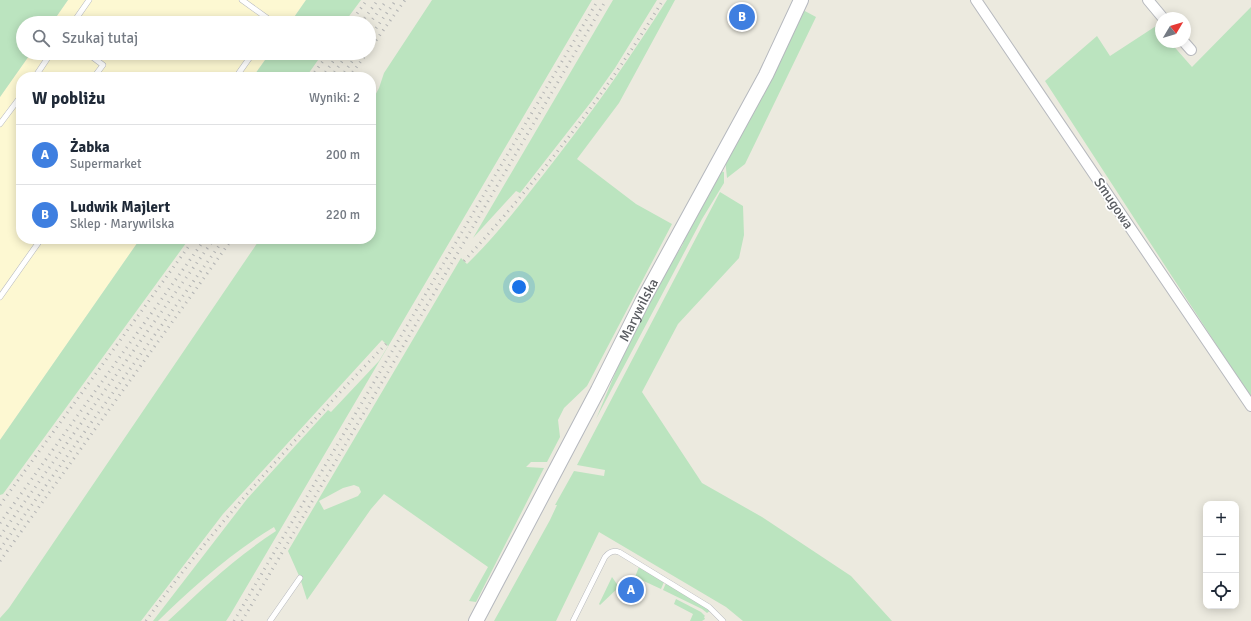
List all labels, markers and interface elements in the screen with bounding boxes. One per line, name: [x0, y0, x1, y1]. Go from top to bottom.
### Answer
pin: B: [729, 2, 755, 32]
north arrow: [1155, 12, 1191, 48]
search box: [16, 16, 376, 60]
icon: search: [30, 27, 52, 49]
text: Szukaj tutaj: [62, 29, 138, 47]
text: W pobliżu: [32, 88, 105, 109]
text: Wyniki: 2: [309, 90, 360, 106]
text: Żabka: [70, 138, 110, 156]
text: A: [41, 147, 49, 163]
text: 200 m: [326, 147, 360, 163]
text: Supermarket: [70, 156, 142, 172]
street label: Smugowa: [1090, 174, 1137, 232]
text: Ludwik Majlert: [70, 198, 170, 216]
text: B: [41, 207, 49, 223]
text: 220 m: [326, 207, 360, 223]
text: Sklep · Marywilska: [70, 216, 174, 232]
street label: Marywilska: [616, 275, 662, 345]
your location: [509, 277, 529, 297]
map controls: [1203, 501, 1239, 609]
button: +: [1203, 501, 1239, 537]
button: −: [1203, 537, 1239, 573]
button: locate: [1203, 573, 1239, 609]
pin: A: [618, 575, 644, 605]

